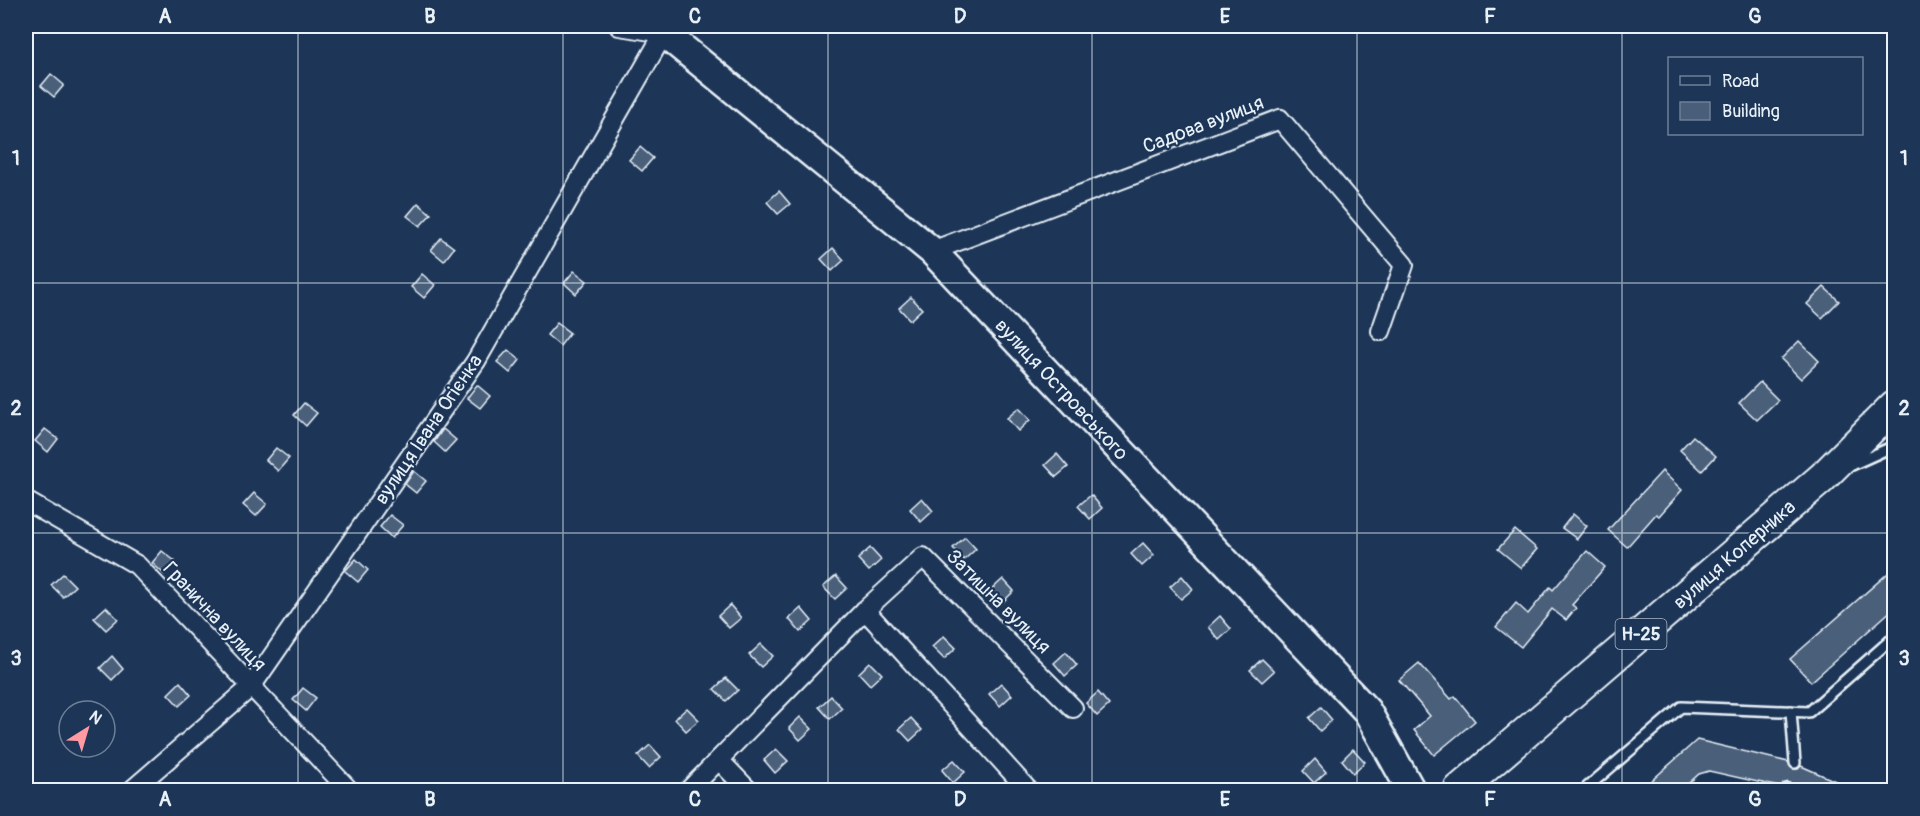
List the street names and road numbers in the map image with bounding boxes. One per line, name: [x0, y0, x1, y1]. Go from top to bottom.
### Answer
street label: Садова вулиця: [1139, 90, 1267, 159]
street label: вулиця Островського: [990, 313, 1134, 466]
street label: вулиця Івана Огієнка: [369, 349, 488, 509]
street label: вулиця Коперника: [1668, 494, 1801, 614]
street label: Затишна вулиця: [941, 544, 1056, 659]
street label: Гранична вулиця: [158, 556, 272, 676]
road number: Н-25: [1616, 619, 1666, 649]

